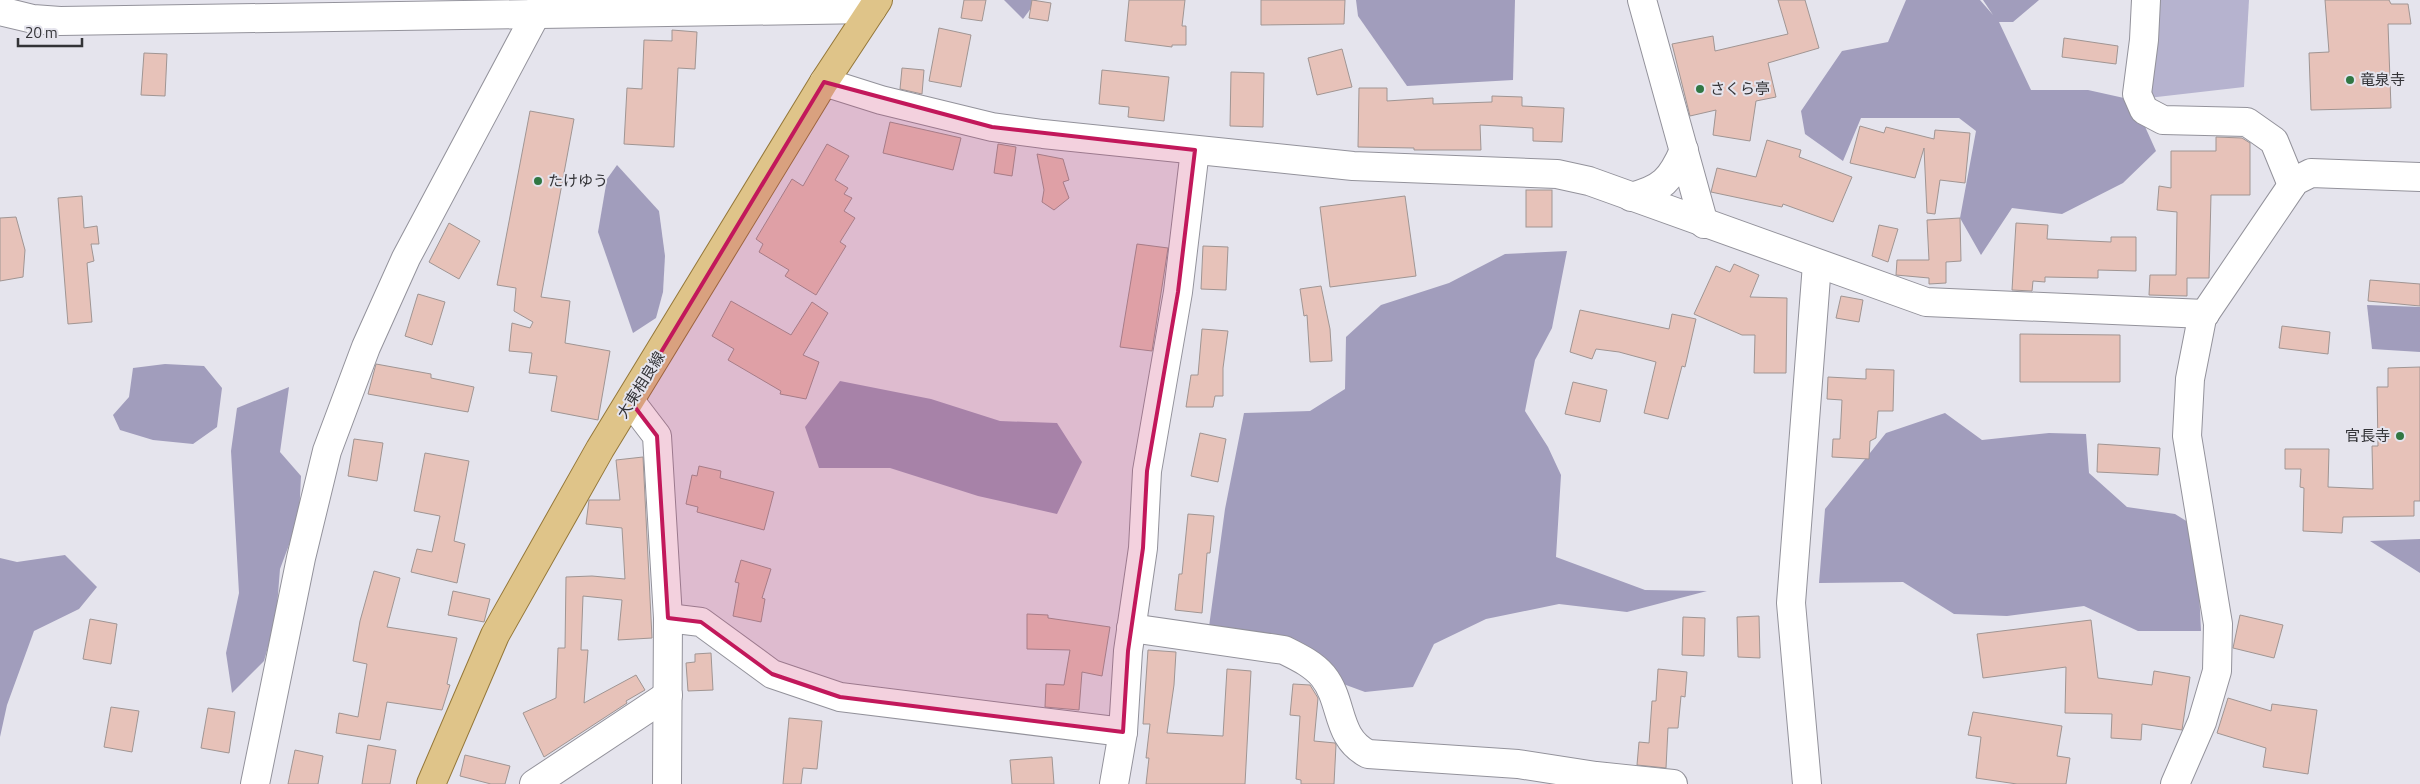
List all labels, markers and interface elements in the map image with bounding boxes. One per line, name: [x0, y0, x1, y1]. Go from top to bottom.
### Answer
scale bar: [18, 15, 81, 47]
text: 20 m: [25, 21, 58, 44]
place label: 竜泉寺: [2360, 68, 2405, 91]
marker: 竜泉寺: [2344, 74, 2356, 86]
place label: さくら亭: [1710, 77, 1770, 100]
marker: さくら亭: [1694, 83, 1706, 95]
place label: たけゆう: [548, 169, 608, 192]
marker: たけゆう: [532, 175, 544, 187]
street label: 大東相良線: [611, 347, 670, 423]
place label: 官長寺: [2345, 424, 2390, 447]
marker: 官長寺: [2394, 430, 2406, 442]

